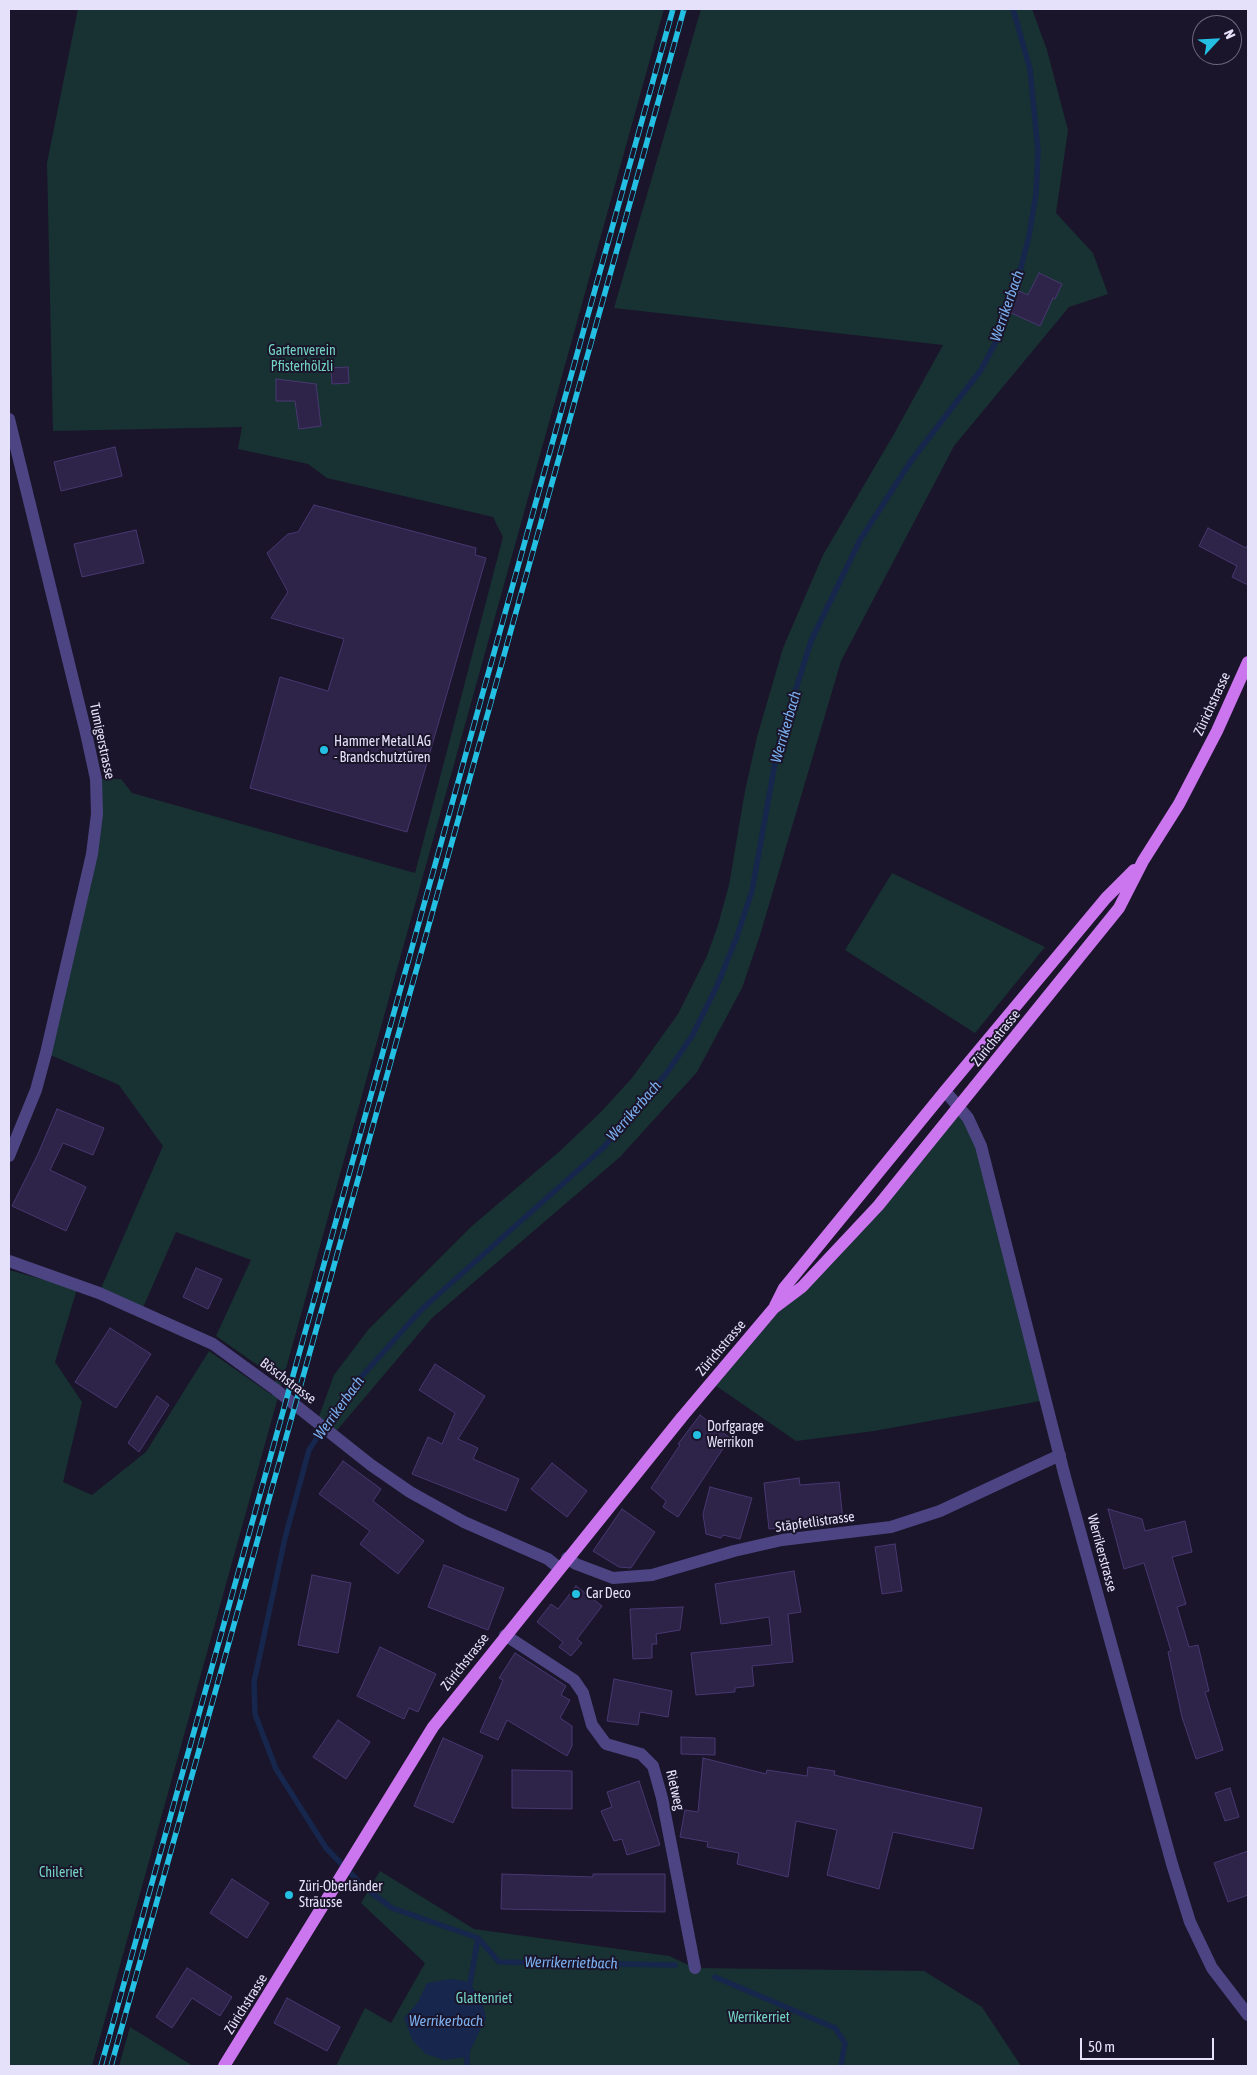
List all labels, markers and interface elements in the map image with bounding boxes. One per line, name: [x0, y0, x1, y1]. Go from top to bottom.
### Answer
north arrow: [1192, 15, 1242, 65]
text: N: [1221, 27, 1239, 41]
water label: Werrikerbach: [986, 268, 1028, 344]
park label: Gartenverein Pfisterhölzli: [268, 343, 336, 376]
street label: Zürichstrasse: [1190, 670, 1234, 738]
water label: Werrikerbach: [767, 689, 805, 765]
street label: Tumigerstrasse: [86, 701, 118, 781]
place label: Hammer Metall AG - Brandschutztüren: [334, 734, 431, 766]
marker: Hammer Metall AG - Brandschutztüren: [318, 744, 330, 756]
street label: Zürichstrasse: [968, 1006, 1024, 1070]
water label: Werrikerbach: [603, 1077, 665, 1145]
street label: Zürichstrasse: [693, 1317, 749, 1379]
street label: Böschstrasse: [257, 1355, 319, 1407]
water label: Werrikerbach: [310, 1373, 368, 1443]
place label: Dorfgarage Werrikon: [707, 1419, 764, 1451]
marker: Dorfgarage Werrikon: [691, 1429, 703, 1441]
street label: Stäpfetlistrasse: [774, 1508, 856, 1536]
street label: Werrikerstrasse: [1084, 1512, 1120, 1594]
place label: Car Deco: [586, 1586, 631, 1602]
marker: Car Deco: [570, 1588, 582, 1600]
street label: Zürichstrasse: [437, 1630, 493, 1694]
street label: Rietweg: [662, 1768, 688, 1812]
park label: Chileriet: [39, 1865, 83, 1881]
place label: Züri-Oberländer Sträusse: [299, 1879, 382, 1911]
marker: Züri-Oberländer Sträusse: [283, 1889, 295, 1901]
water label: Werrikerrietbach: [524, 1953, 618, 1973]
street label: Zürichstrasse: [221, 1971, 271, 2037]
park label: Glattenriet: [456, 1991, 512, 2007]
park label: Werrikerriet: [728, 2010, 790, 2026]
water label: Werrikerbach: [409, 2012, 483, 2030]
scale bar: [1082, 2028, 1216, 2060]
text: 50 m: [1088, 2038, 1115, 2055]

